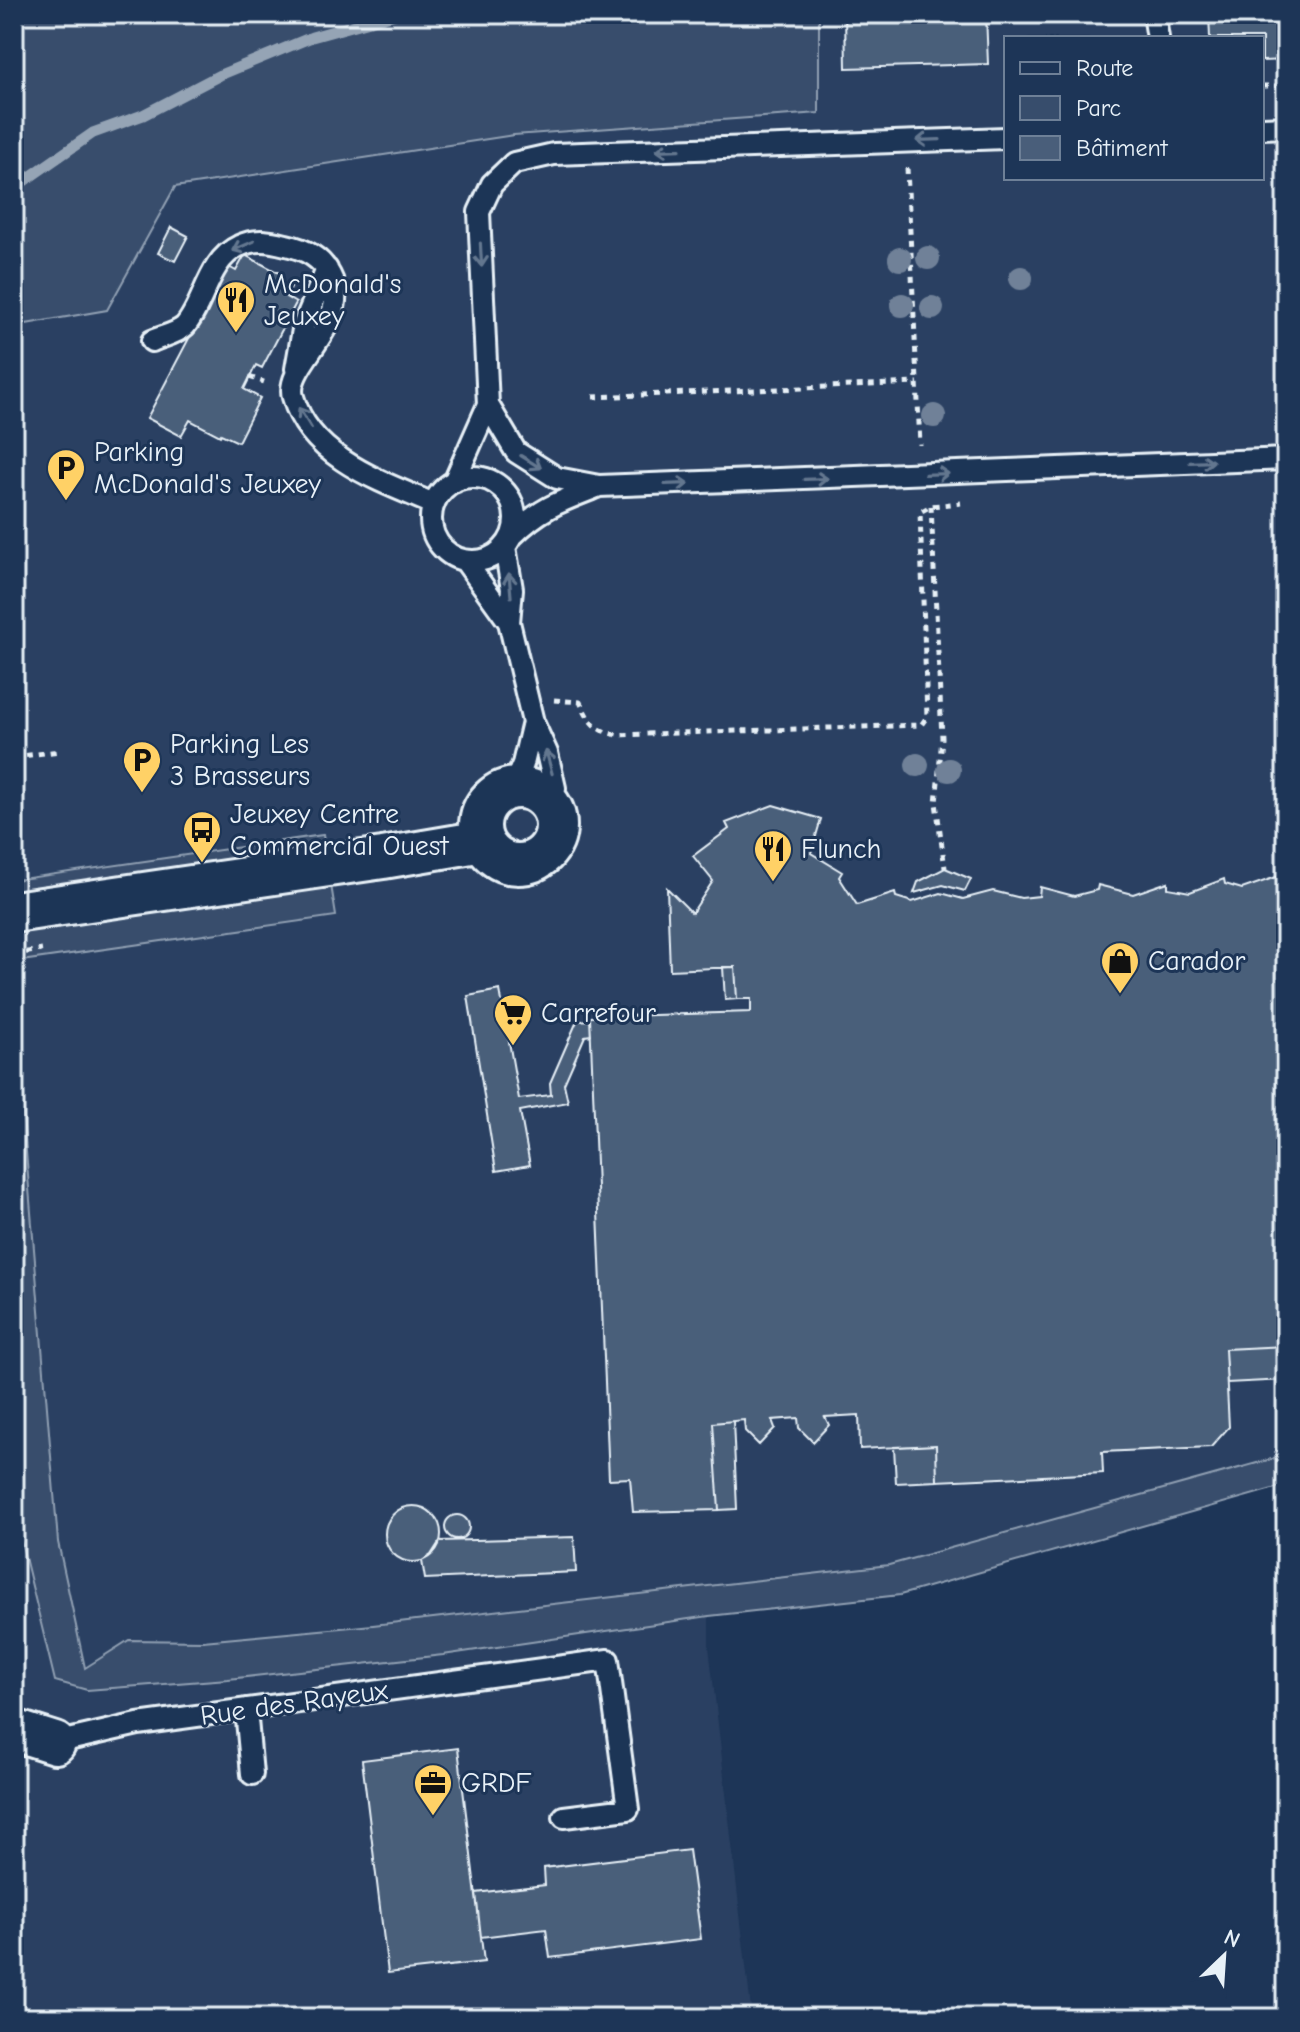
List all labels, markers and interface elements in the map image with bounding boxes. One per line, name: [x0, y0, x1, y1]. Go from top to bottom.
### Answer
legend: [1004, 36, 1264, 180]
text: Route: [1076, 54, 1133, 82]
text: Parc: [1076, 94, 1121, 122]
one-way arrow: [915, 133, 942, 148]
text: Bâtiment: [1076, 134, 1169, 162]
one-way arrow: [655, 142, 682, 157]
one-way arrow: [231, 240, 255, 255]
one-way arrow: [473, 241, 488, 268]
place label: McDonald's Jeuxey: [264, 268, 401, 332]
restaurant icon: McDonald's Jeuxey: [215, 279, 257, 334]
one-way arrow: [296, 407, 312, 430]
place label: Parking McDonald's Jeuxey: [94, 436, 322, 500]
parking icon: Parking McDonald's Jeuxey: [45, 447, 87, 502]
one-way arrow: [519, 455, 542, 471]
one-way arrow: [1188, 455, 1215, 470]
one-way arrow: [923, 466, 950, 481]
one-way arrow: [802, 471, 829, 486]
one-way arrow: [663, 477, 690, 492]
one-way arrow: [502, 572, 517, 598]
place label: Parking Les 3 Brasseurs: [170, 728, 310, 792]
parking icon: Parking Les 3 Brasseurs: [121, 739, 163, 794]
one-way arrow: [540, 749, 555, 775]
place label: Jeuxey Centre Commercial Ouest: [230, 798, 449, 862]
bus stop icon: Jeuxey Centre Commercial Ouest: [181, 809, 223, 864]
restaurant icon: Flunch: [752, 828, 794, 883]
place label: Flunch: [801, 833, 882, 865]
shop icon: Carador: [1099, 940, 1141, 995]
place label: Carador: [1148, 945, 1245, 977]
supermarket icon: Carrefour: [492, 992, 534, 1047]
place label: Carrefour: [541, 997, 656, 1029]
street label: Rue des Rayeux: [198, 1674, 390, 1732]
office icon: GRDF: [412, 1762, 454, 1817]
place label: GRDF: [461, 1767, 532, 1799]
north arrow: [1184, 1916, 1264, 1996]
text: N: [1220, 1924, 1244, 1954]

